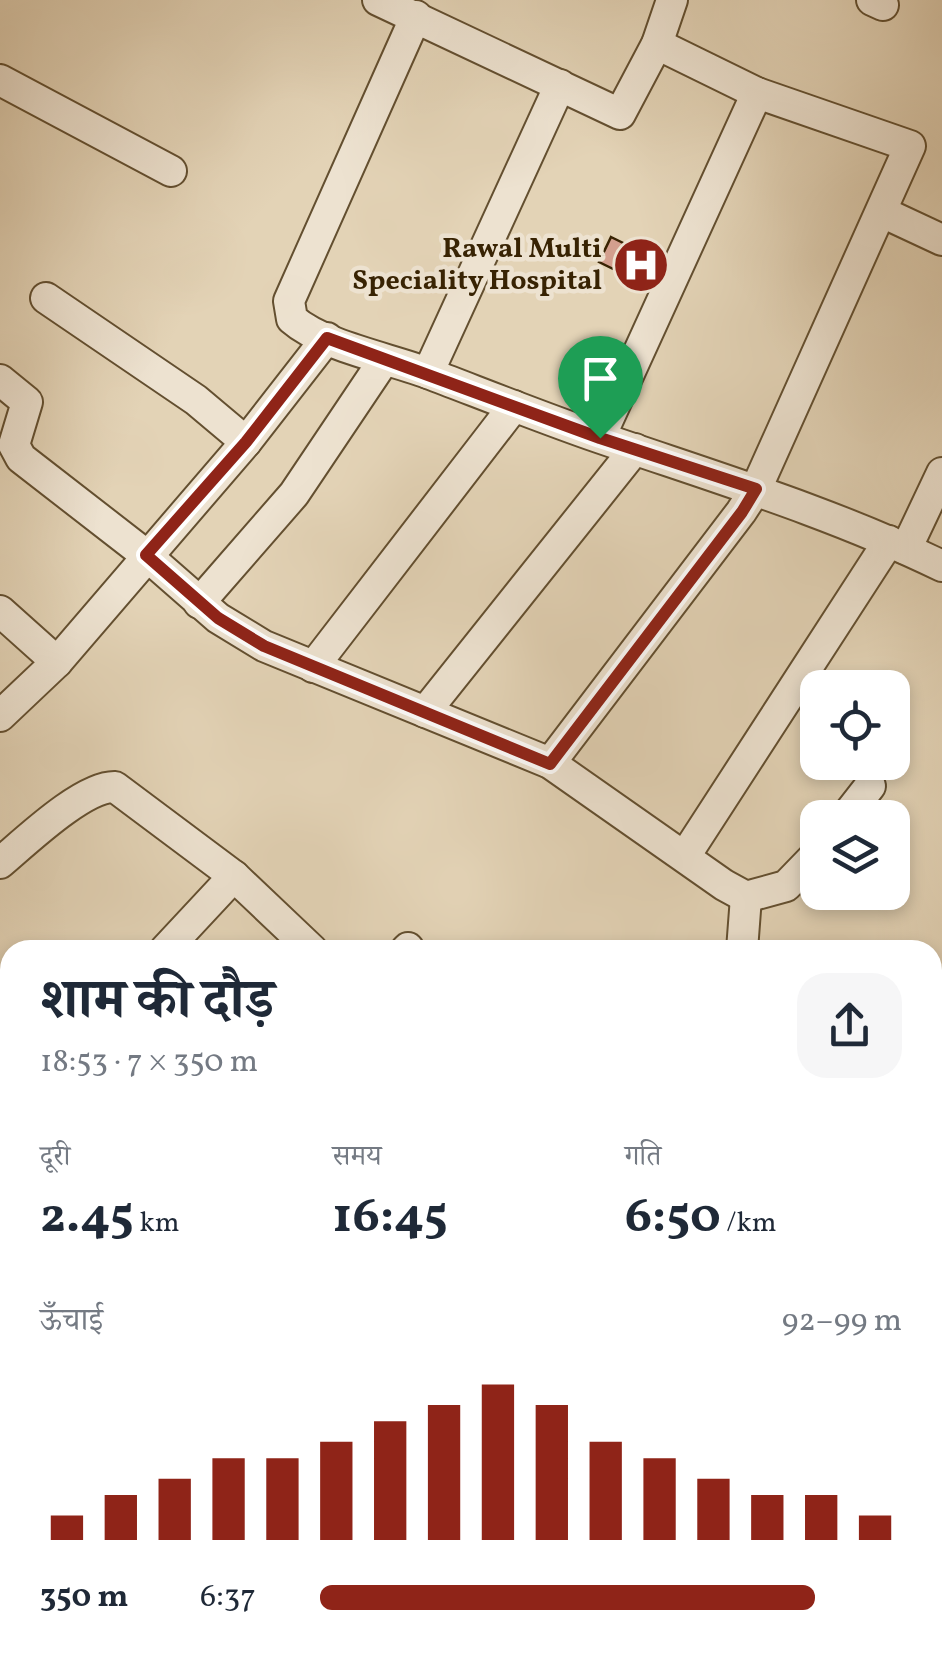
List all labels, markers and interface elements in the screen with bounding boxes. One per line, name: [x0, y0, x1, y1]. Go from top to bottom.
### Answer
place label: Rawal Multi Speciality Hospital: [352, 230, 602, 301]
hospital icon: Rawal Multi Speciality Hospital: [611, 235, 671, 295]
pin: [558, 336, 643, 439]
icon: arrive: [573, 351, 628, 406]
map controls: [800, 670, 910, 910]
button: locate: [800, 670, 910, 780]
button: layers: [800, 800, 910, 910]
text: शाम की दौड़: [40, 965, 274, 1041]
button: share: [797, 973, 902, 1078]
text: 18:53 · 7 × 350 m: [40, 1041, 258, 1085]
text: दूरी: [40, 1138, 70, 1177]
text: समय: [332, 1138, 382, 1177]
text: गति: [625, 1138, 661, 1177]
text: 2.45: [40, 1183, 134, 1253]
text: 16:45: [332, 1183, 448, 1253]
text: 6:50: [625, 1183, 721, 1253]
text: km: [134, 1204, 179, 1243]
text: /km: [721, 1204, 777, 1243]
text: ऊँचाई: [40, 1300, 103, 1344]
text: 92–99 m: [782, 1300, 902, 1344]
text: 350 m: [40, 1576, 128, 1620]
text: 6:37: [200, 1576, 256, 1620]

